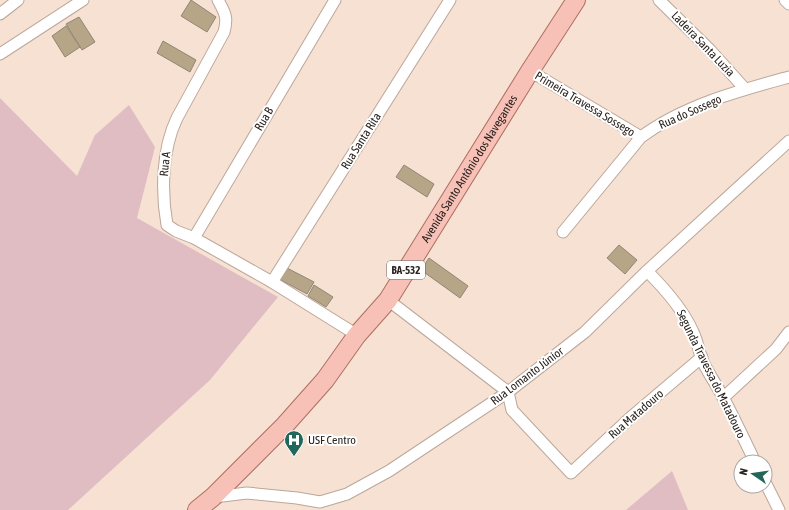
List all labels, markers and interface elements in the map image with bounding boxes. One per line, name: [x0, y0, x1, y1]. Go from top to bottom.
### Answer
street label: Ladeira Santa Luzia: [668, 9, 738, 79]
street label: Primeira Travessa Sossego: [532, 69, 638, 140]
street label: Avenida Santo Antônio dos Navegantes: [418, 92, 520, 245]
street label: Rua do Sossego: [656, 92, 724, 132]
street label: Rua B: [252, 105, 277, 133]
street label: Rua Santa Rita: [338, 110, 384, 172]
street label: Rua A: [157, 151, 173, 177]
road number: BA-532: [387, 261, 425, 279]
street label: Segunda Travessa do Matadouro: [674, 307, 748, 441]
street label: Rua Lomanto Júnior: [488, 344, 566, 408]
street label: Rua Matadouro: [606, 386, 667, 442]
hospital icon: USF Centro: [283, 429, 305, 457]
place label: USF Centro: [308, 433, 356, 447]
north arrow: [733, 454, 773, 494]
text: N: [737, 467, 750, 476]

